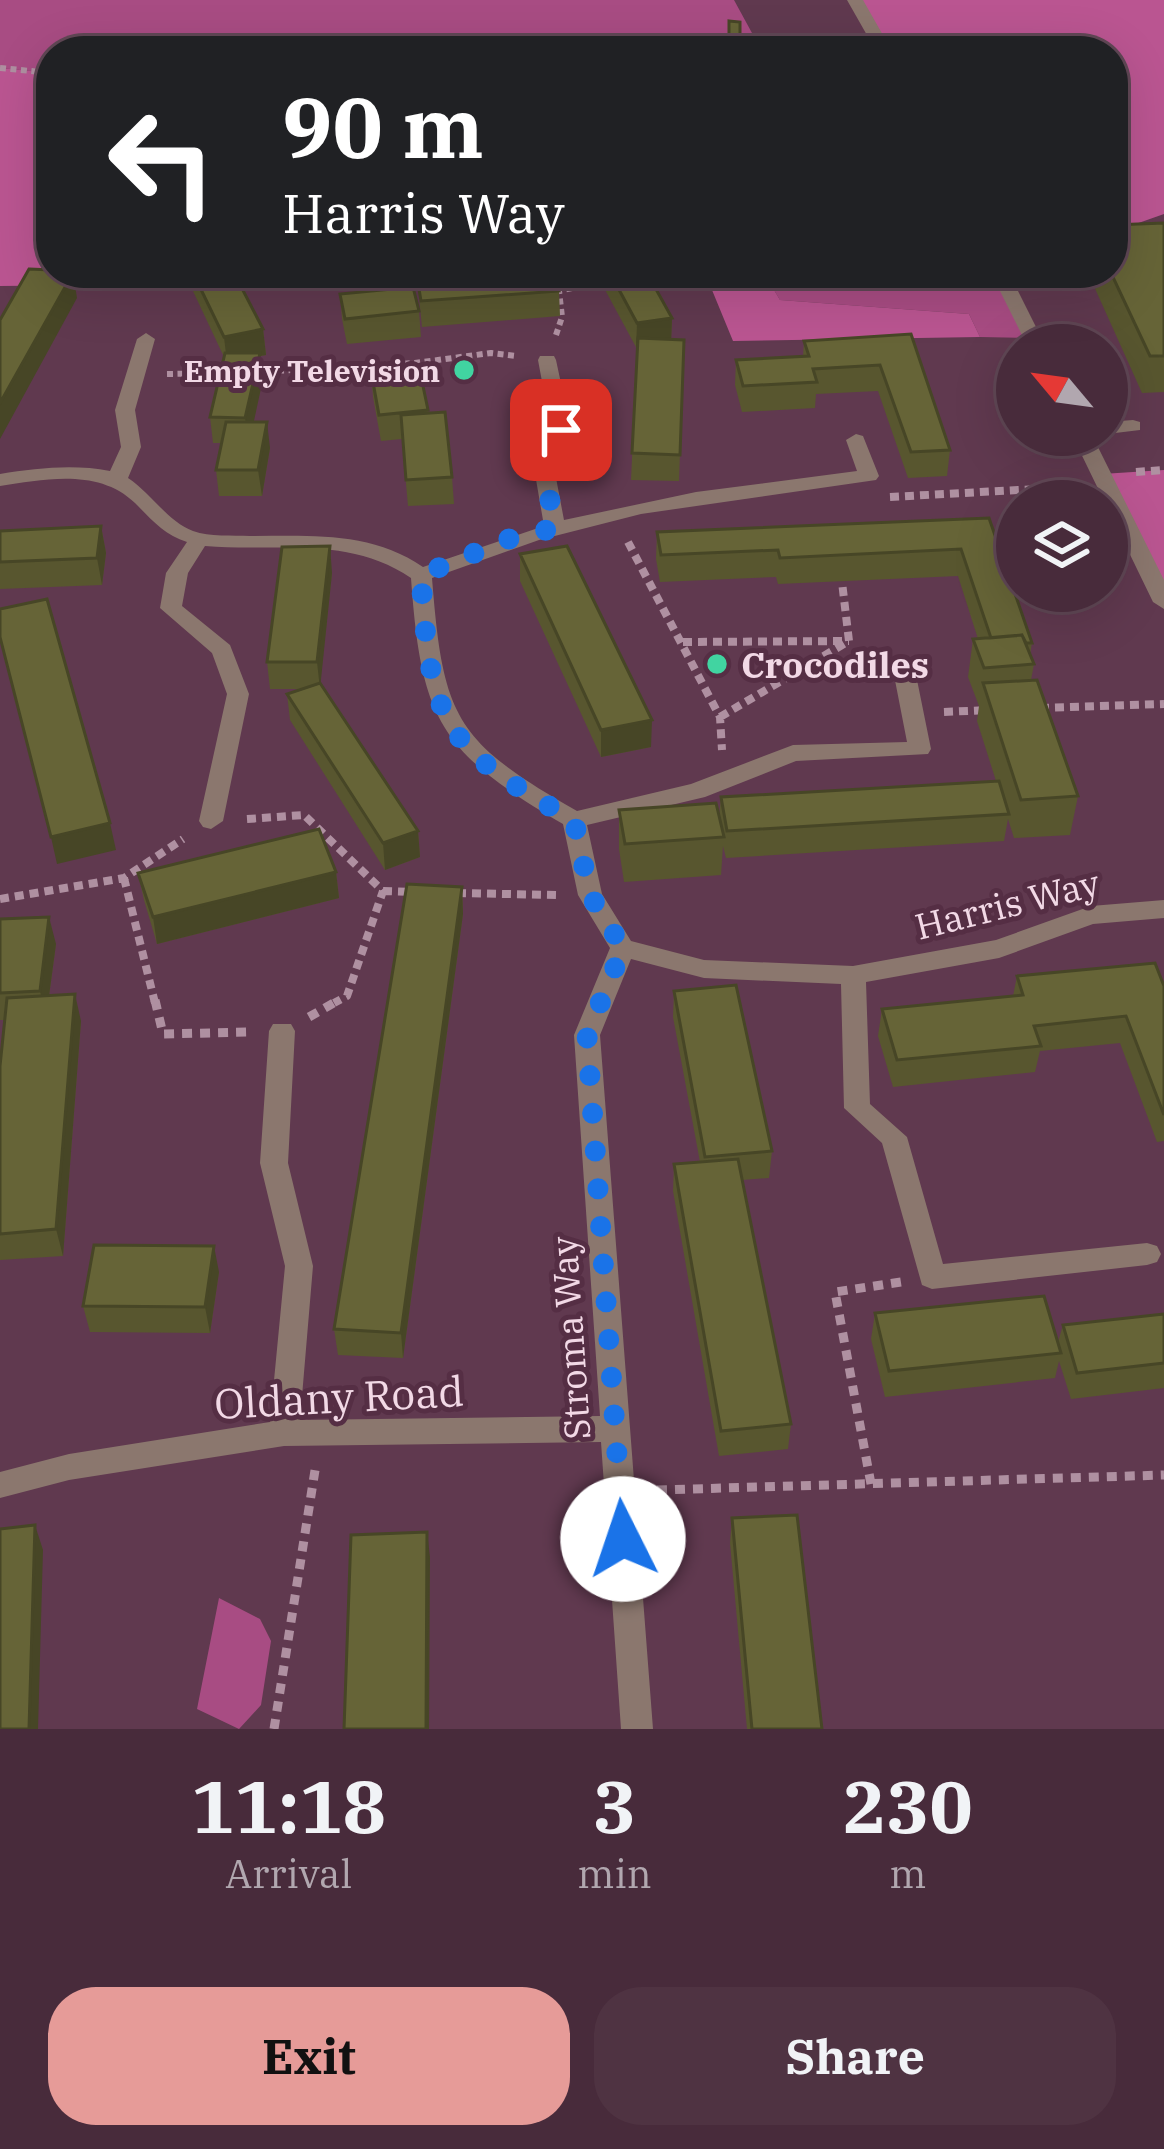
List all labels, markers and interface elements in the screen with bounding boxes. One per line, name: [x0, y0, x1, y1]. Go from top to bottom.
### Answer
text: 90 m: [282, 72, 484, 181]
icon: left: [84, 84, 240, 240]
text: Harris Way: [282, 178, 565, 248]
north arrow: [996, 324, 1128, 456]
map controls: [996, 324, 1128, 612]
place label: Empty Television: [184, 351, 440, 390]
marker: Empty Television: [451, 357, 477, 383]
pin: [510, 379, 612, 481]
icon: arrive: [528, 397, 594, 463]
button: layers: [996, 480, 1128, 612]
place label: Crocodiles: [741, 641, 929, 688]
marker: Crocodiles: [704, 651, 730, 677]
street label: Harris Way: [910, 858, 1105, 950]
street label: Stroma Way: [539, 1234, 601, 1441]
street label: Oldany Road: [213, 1363, 465, 1431]
position arrow: [560, 1476, 686, 1602]
text: 11:18: [191, 1759, 386, 1853]
text: 3: [593, 1759, 636, 1853]
text: 230: [843, 1759, 973, 1853]
text: Arrival: [225, 1848, 352, 1899]
text: min: [577, 1848, 652, 1899]
text: m: [889, 1848, 926, 1899]
button: Exit: [48, 1987, 570, 2125]
button: Share: [594, 1987, 1116, 2125]

